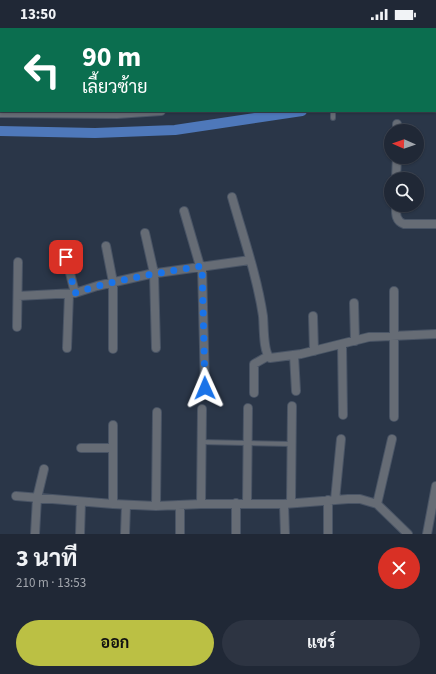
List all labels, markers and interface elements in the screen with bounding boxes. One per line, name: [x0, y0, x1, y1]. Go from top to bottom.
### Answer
text: 13:50: [20, 4, 56, 25]
text: 90 m: [82, 37, 141, 77]
icon: left: [16, 44, 68, 96]
text: เลี้ยวซ้าย: [82, 75, 148, 100]
north arrow: [384, 124, 424, 164]
map controls: [384, 124, 424, 212]
button: search: [384, 172, 424, 212]
pin: [49, 240, 83, 274]
icon: arrive: [55, 246, 77, 268]
position arrow: [184, 367, 226, 409]
text: 3 นาที: [16, 541, 78, 576]
button: close: [378, 547, 420, 589]
text: 210 m · 13:53: [16, 574, 86, 592]
button: ออก: [16, 620, 214, 666]
button: แชร์: [222, 620, 420, 666]

